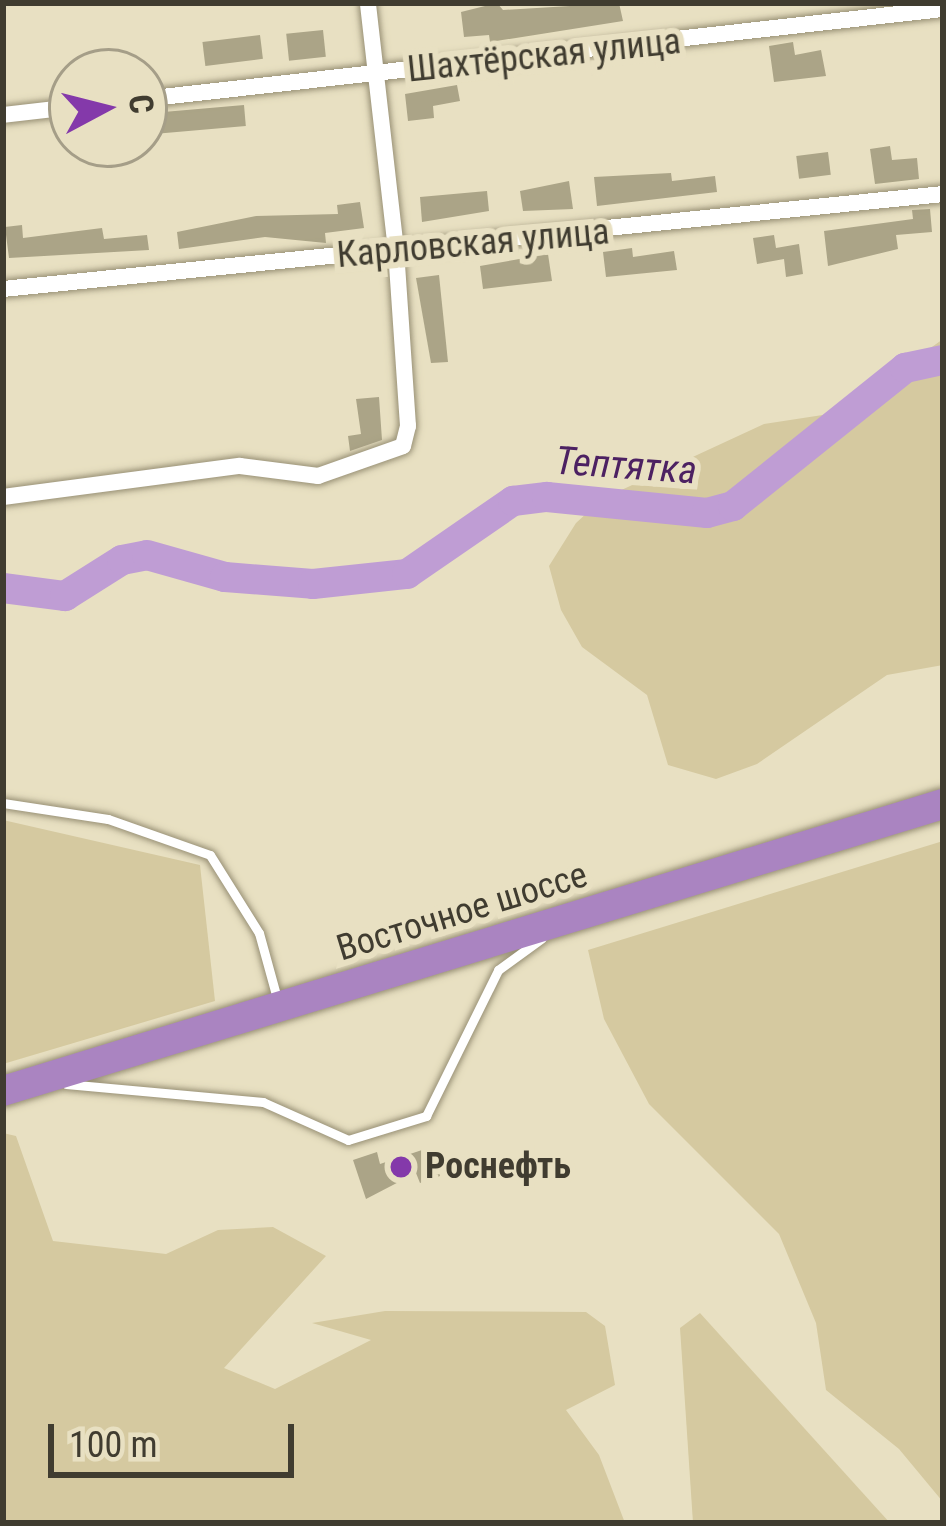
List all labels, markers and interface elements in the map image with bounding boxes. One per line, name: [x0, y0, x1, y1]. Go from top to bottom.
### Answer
street label: Шахтёрская улица: [405, 20, 683, 92]
north arrow: [48, 48, 168, 168]
text: С: [121, 92, 162, 116]
street label: Карловская улица: [335, 211, 611, 277]
water label: Тептятка: [554, 438, 698, 494]
street label: Восточное шоссе: [332, 853, 592, 971]
place label: Роснефть: [425, 1145, 571, 1189]
marker: Роснефть: [388, 1154, 414, 1180]
scale bar: [54, 1400, 300, 1474]
text: 100 m: [69, 1424, 158, 1466]

